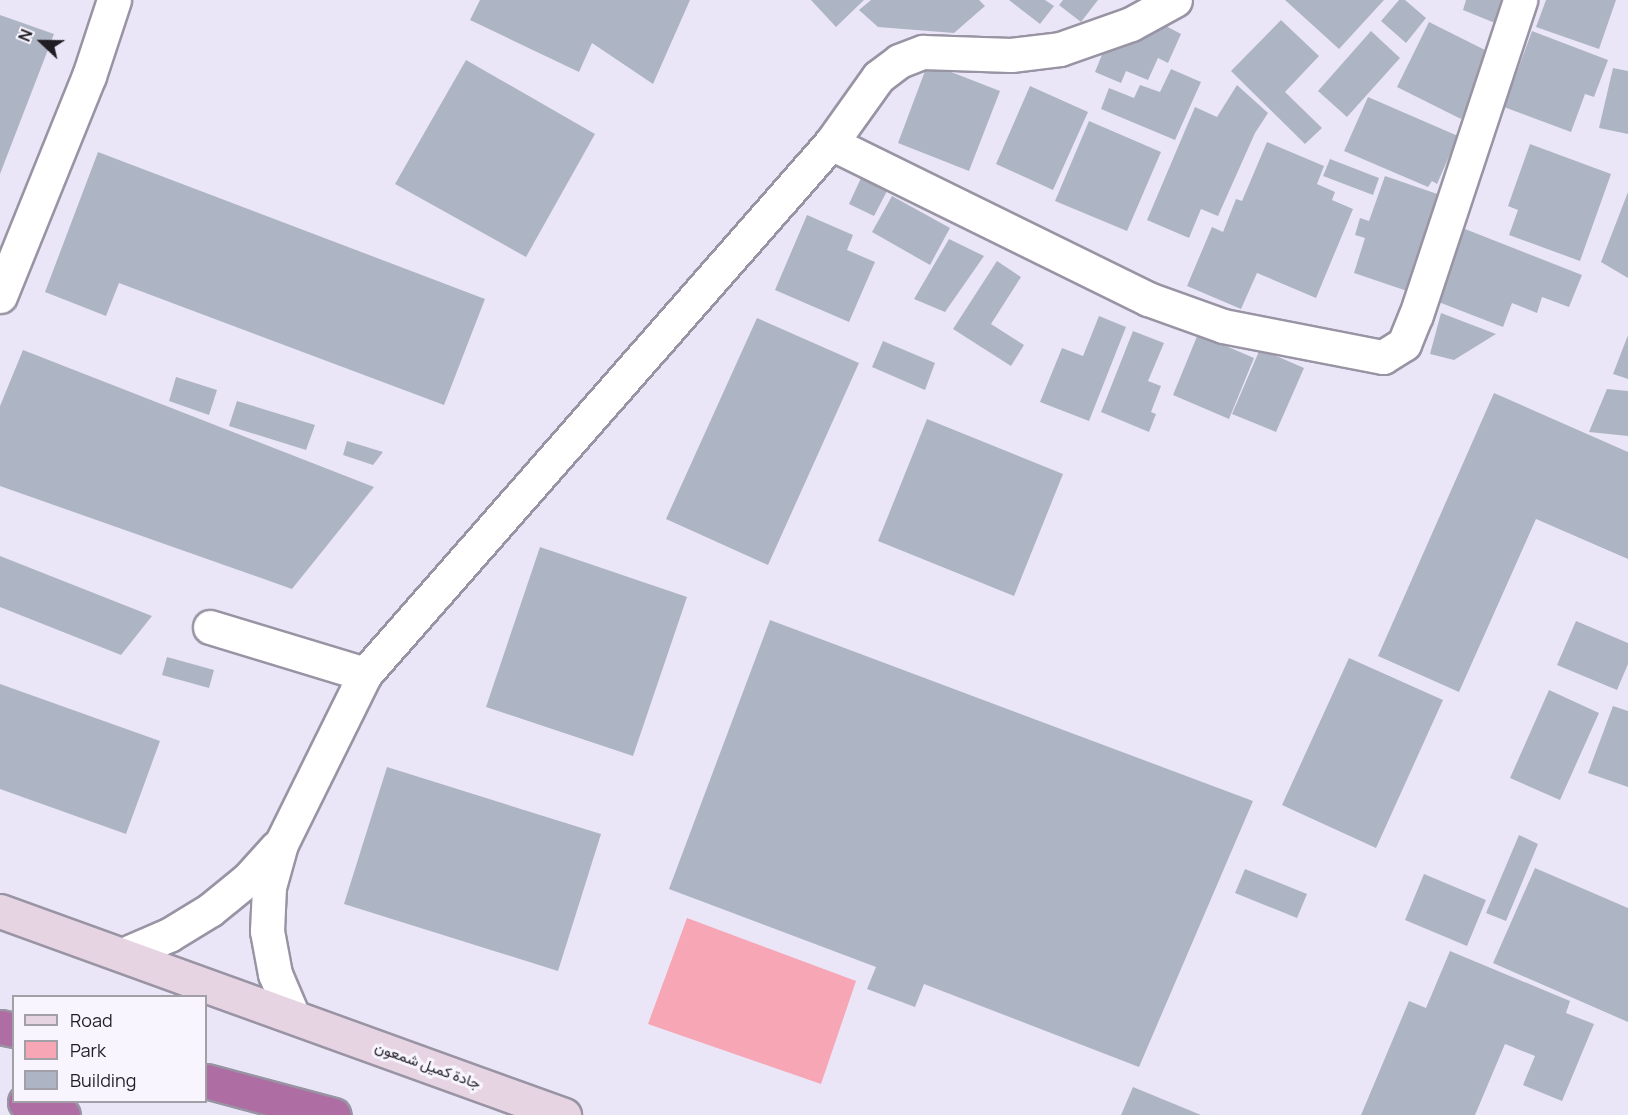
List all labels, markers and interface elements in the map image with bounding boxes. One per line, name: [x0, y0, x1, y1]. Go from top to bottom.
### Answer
north arrow: [12, 12, 72, 72]
text: N: [13, 26, 38, 45]
legend: [12, 995, 207, 1103]
text: Road: [70, 1008, 113, 1032]
text: Park: [70, 1038, 106, 1062]
street label: جادة كميل شمعون: [373, 1038, 483, 1092]
text: Building: [70, 1068, 136, 1092]

